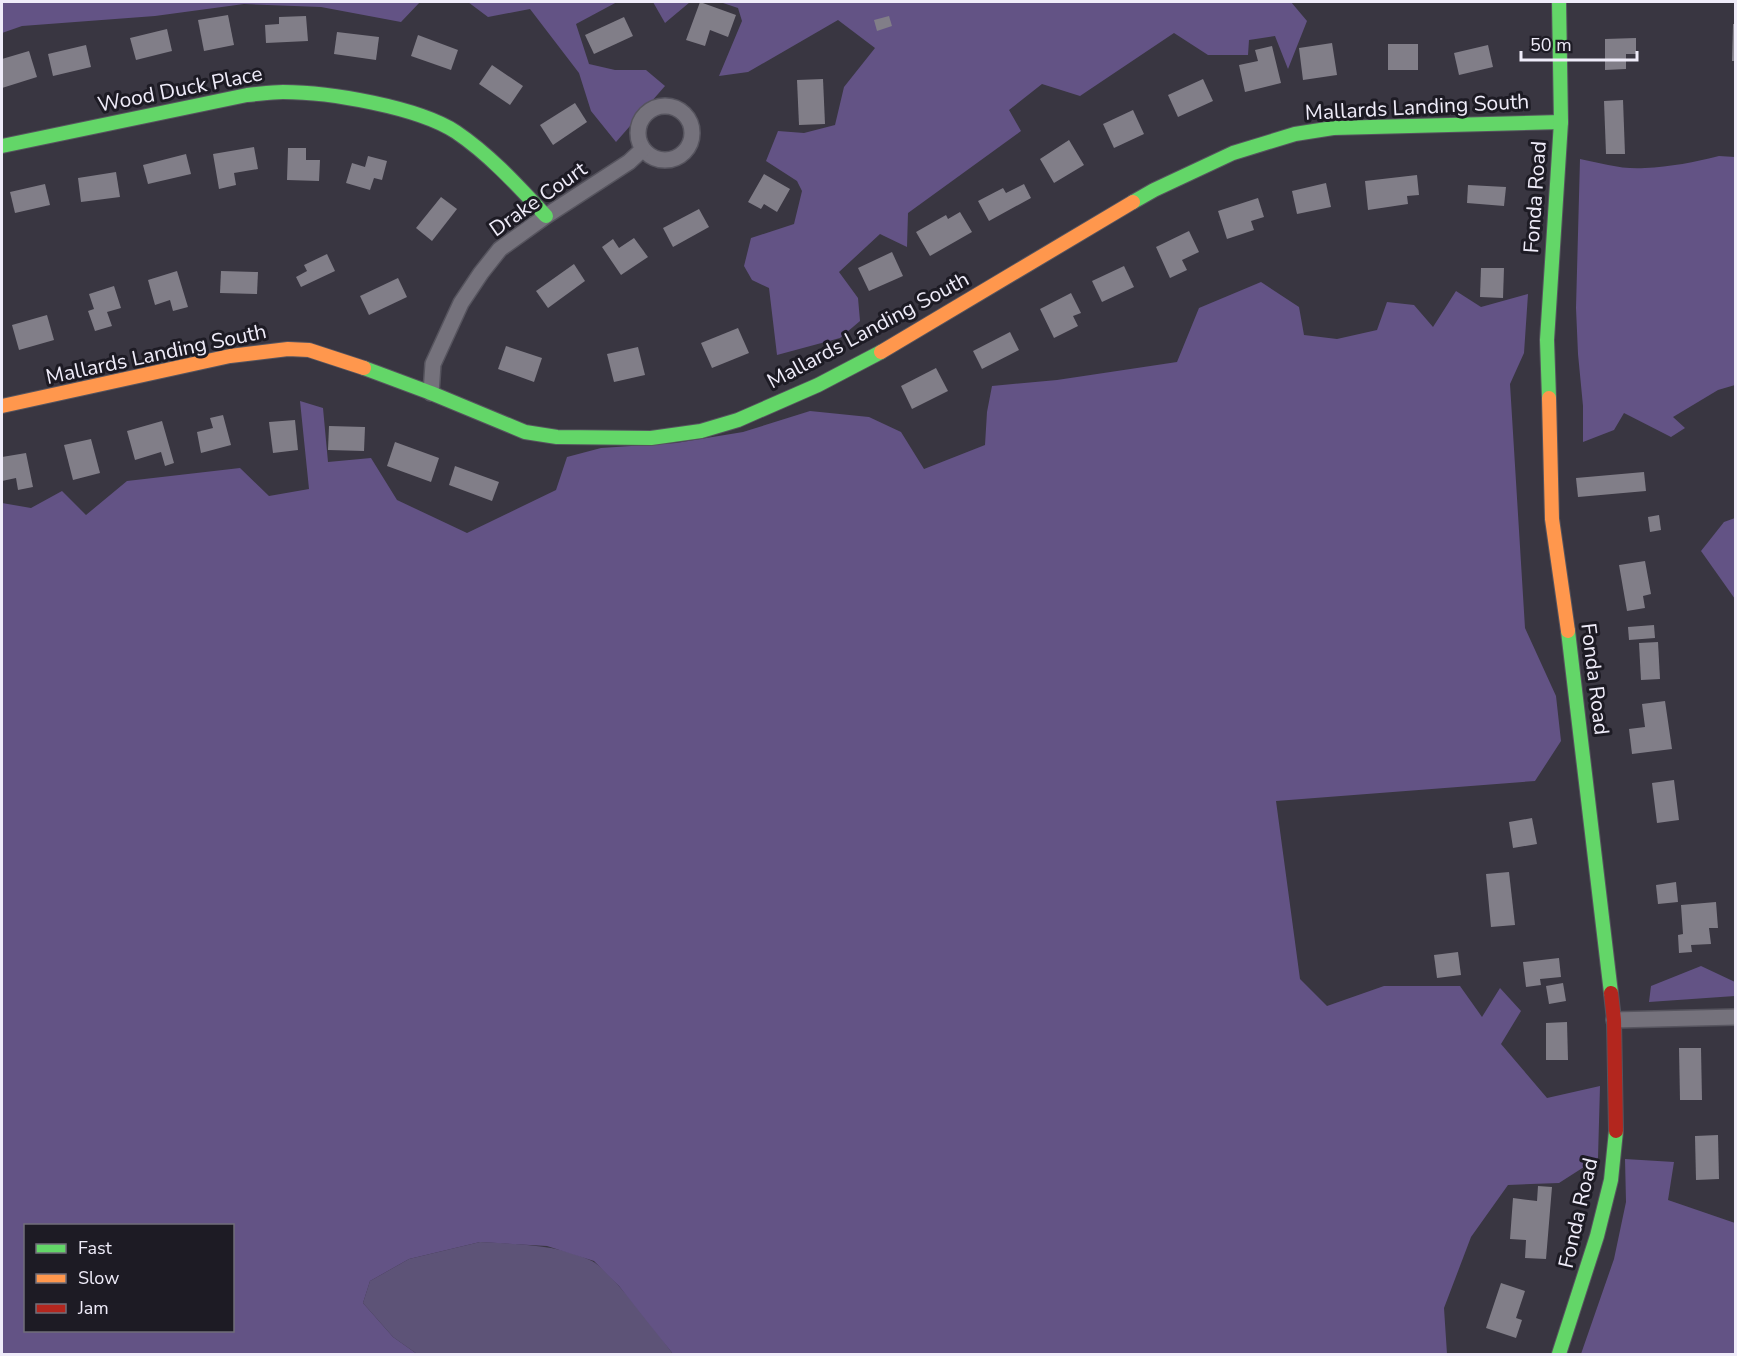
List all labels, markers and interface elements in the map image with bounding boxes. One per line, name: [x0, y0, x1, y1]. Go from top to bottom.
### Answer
scale bar: [1521, 24, 1636, 62]
text: 50 m: [1530, 33, 1572, 57]
street label: Wood Duck Place: [95, 59, 265, 119]
street label: Mallards Landing South: [1304, 87, 1530, 127]
street label: Fonda Road: [1517, 140, 1553, 254]
street label: Drake Court: [484, 155, 593, 243]
street label: Mallards Landing South: [762, 265, 974, 395]
street label: Mallards Landing South: [43, 317, 269, 391]
street label: Fonda Road: [1574, 622, 1616, 736]
street label: Fonda Road: [1552, 1155, 1604, 1271]
legend: [24, 1224, 234, 1332]
text: Fast: [78, 1236, 113, 1260]
text: Slow: [78, 1266, 119, 1290]
text: Jam: [77, 1296, 109, 1320]

